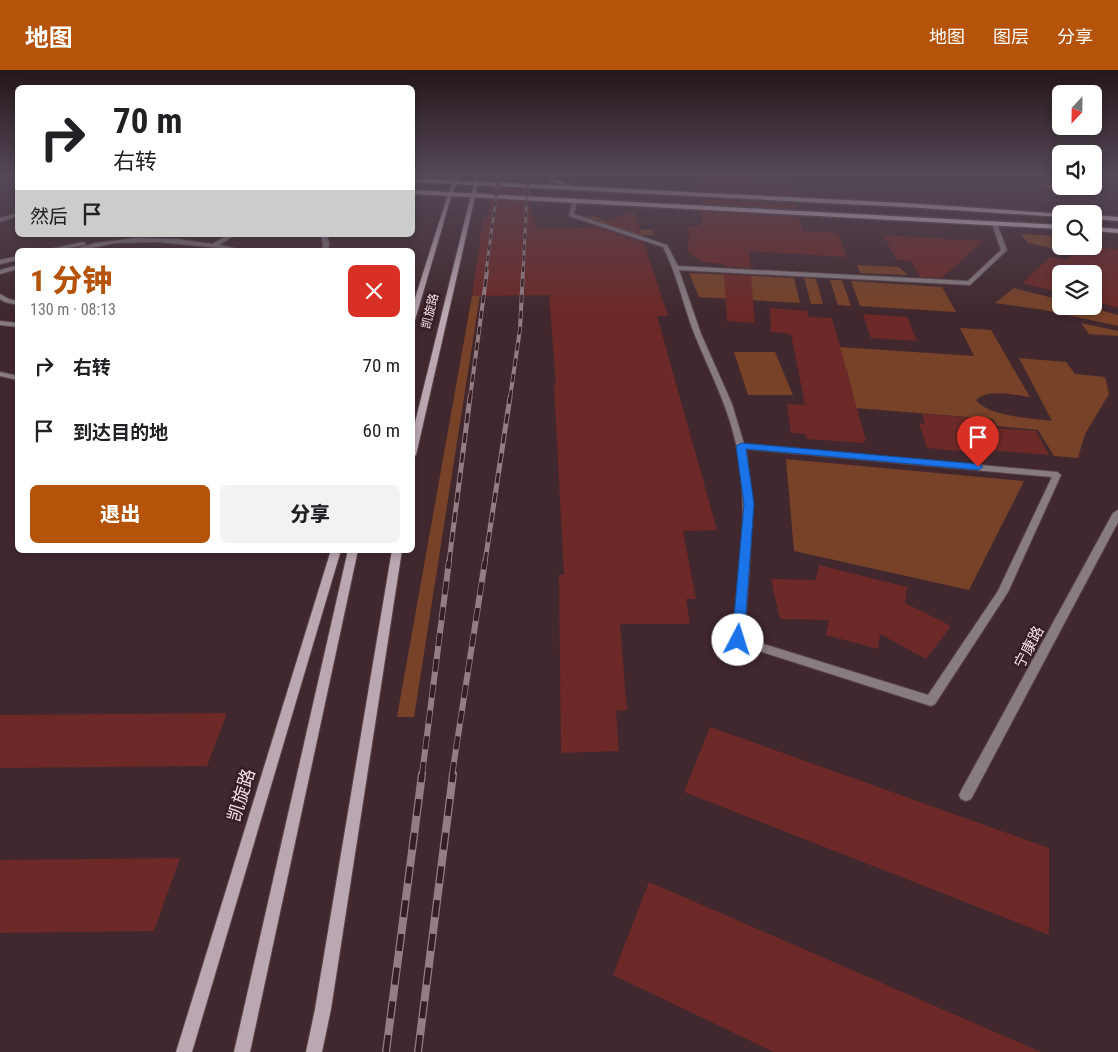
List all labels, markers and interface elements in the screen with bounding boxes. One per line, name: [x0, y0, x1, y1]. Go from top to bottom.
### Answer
text: 地图: [25, 24, 73, 52]
text: 地图: [929, 26, 965, 47]
text: 图层: [993, 26, 1029, 47]
text: 分享: [1057, 26, 1093, 47]
north arrow: [1052, 85, 1102, 135]
map controls: [1052, 85, 1102, 315]
text: 70 m: [113, 101, 182, 142]
icon: right: [30, 105, 95, 170]
button: sound: [1052, 145, 1102, 195]
text: 右转: [113, 149, 157, 174]
icon: arrive: [78, 200, 106, 228]
text: 然后: [30, 205, 68, 228]
button: search: [1052, 205, 1102, 255]
text: 1 分钟: [30, 263, 112, 298]
button: close: [348, 265, 400, 317]
button: layers: [1052, 265, 1102, 315]
street label: 凯旋路: [419, 292, 441, 330]
text: 130 m · 08:13: [30, 300, 116, 319]
icon: right: [30, 352, 58, 380]
text: 70 m: [363, 354, 400, 377]
text: 右转: [73, 356, 111, 379]
pin: [957, 416, 999, 467]
icon: arrive: [30, 417, 58, 445]
text: 60 m: [363, 419, 400, 442]
text: 到达目的地: [73, 421, 168, 444]
icon: arrive: [964, 423, 992, 451]
button: 退出: [30, 485, 210, 543]
button: 分享: [220, 485, 400, 543]
position arrow: [711, 613, 763, 665]
street label: 宁康路: [1010, 623, 1048, 671]
street label: 凯旋路: [223, 766, 259, 824]

